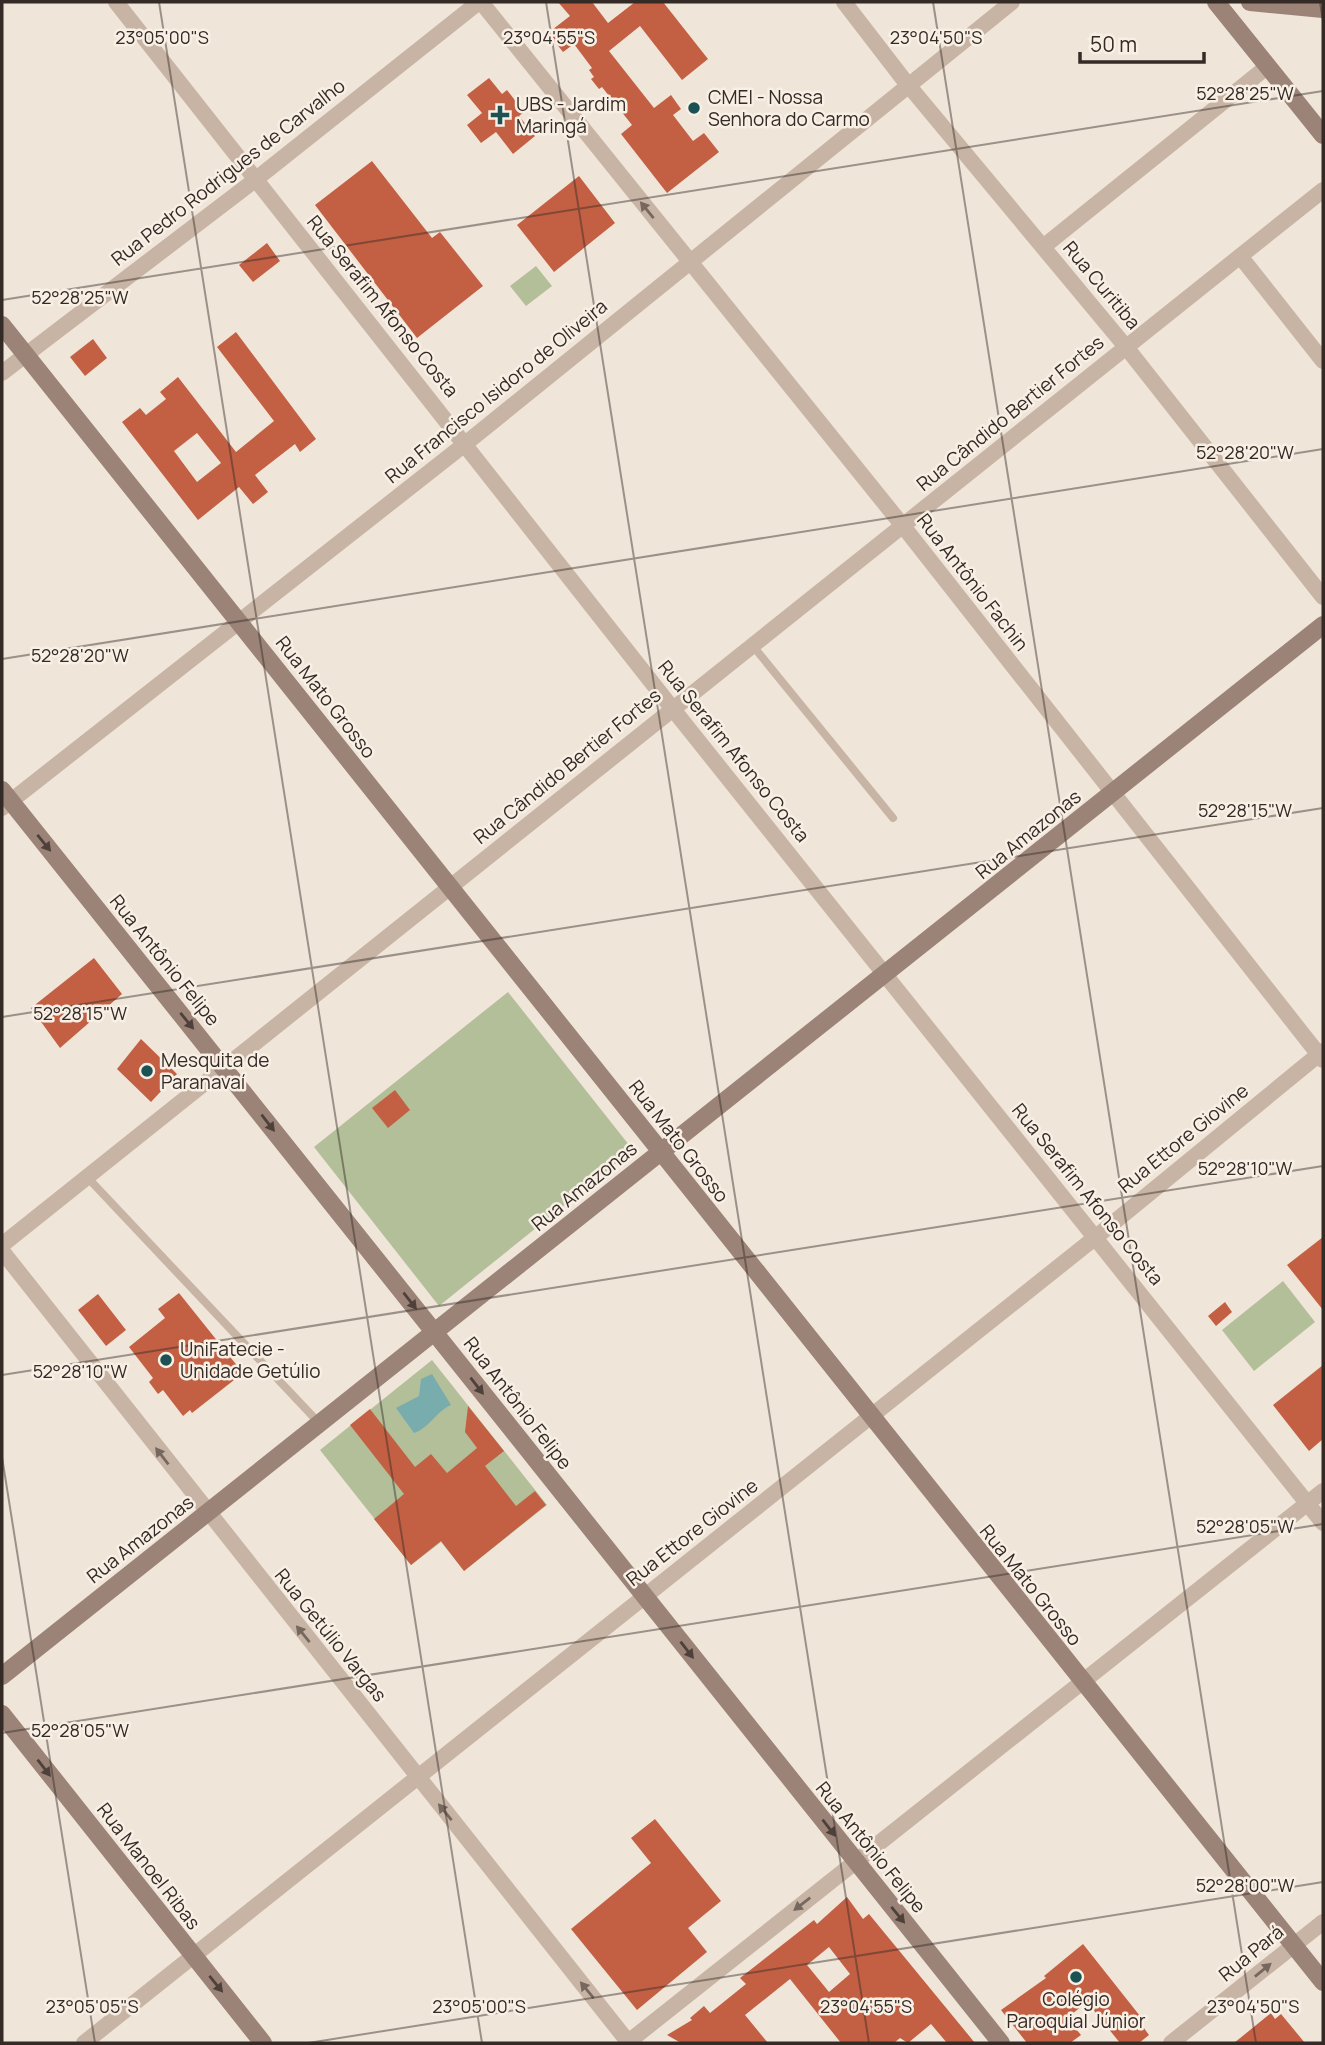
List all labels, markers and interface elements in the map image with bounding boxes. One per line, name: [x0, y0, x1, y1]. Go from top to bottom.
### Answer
scale bar: [1080, 21, 1204, 65]
text: 23°05'00"S: [115, 25, 209, 49]
text: 23°04'55"S: [503, 25, 595, 49]
text: 23°04'50"S: [890, 25, 982, 49]
text: 50 m: [1090, 30, 1137, 58]
street label: Rua Pedro Rodrigues de Carvalho: [106, 72, 350, 272]
text: 52°28'25"W: [1196, 81, 1294, 105]
place label: CMEI - Nossa Senhora do Carmo: [708, 84, 870, 132]
place label: UBS - Jardim Maringá: [516, 91, 626, 139]
marker: CMEI - Nossa Senhora do Carmo: [686, 100, 702, 116]
marker: UBS - Jardim Maringá: [490, 105, 510, 125]
one-way arrow: [639, 201, 654, 219]
street label: Rua Serafim Afonso Costa: [301, 210, 465, 402]
street label: Rua Curitiba: [1057, 235, 1147, 335]
text: 52°28'25"W: [31, 285, 129, 309]
street label: Rua Francisco Isidoro de Oliveira: [379, 293, 613, 489]
street label: Rua Cândido Bertier Fortes: [911, 329, 1109, 497]
text: 52°28'20"W: [1196, 440, 1294, 464]
street label: Rua Antônio Fachin: [911, 508, 1035, 656]
street label: Rua Mato Grosso: [270, 630, 382, 764]
text: 52°28'20"W: [31, 643, 129, 667]
street label: Rua Serafim Afonso Costa: [652, 655, 816, 847]
street label: Rua Cândido Bertier Fortes: [468, 682, 666, 850]
street label: Rua Amazonas: [970, 783, 1086, 885]
text: 52°28'15"W: [1198, 798, 1292, 822]
one-way arrow: [37, 834, 52, 852]
street label: Rua Antônio Felipe: [104, 889, 226, 1031]
text: 52°28'15"W: [33, 1001, 127, 1025]
one-way arrow: [179, 1012, 194, 1029]
place label: Mesquita de Paranavaí: [161, 1047, 269, 1095]
marker: Mesquita de Paranavaí: [139, 1063, 155, 1079]
street label: Rua Mato Grosso: [623, 1074, 735, 1208]
street label: Rua Ettore Giovine: [1112, 1077, 1254, 1199]
street label: Rua Serafim Afonso Costa: [1006, 1098, 1170, 1290]
one-way arrow: [261, 1113, 276, 1131]
street label: Rua Amazonas: [526, 1135, 642, 1237]
text: 52°28'10"W: [1198, 1156, 1293, 1180]
one-way arrow: [402, 1292, 416, 1310]
street label: Rua Antônio Felipe: [458, 1331, 578, 1475]
place label: UniFatecie - Unidade Getúlio: [180, 1336, 321, 1384]
marker: UniFatecie - Unidade Getúlio: [158, 1352, 174, 1368]
text: 52°28'10"W: [33, 1359, 128, 1383]
one-way arrow: [470, 1377, 484, 1395]
one-way arrow: [154, 1447, 169, 1465]
street label: Rua Ettore Giovine: [621, 1472, 763, 1592]
street label: Rua Amazonas: [81, 1489, 199, 1589]
text: 52°28'05"W: [1196, 1514, 1294, 1538]
street label: Rua Mato Grosso: [974, 1519, 1088, 1651]
street label: Rua Getúlio Vargas: [269, 1563, 393, 1707]
one-way arrow: [296, 1625, 311, 1643]
one-way arrow: [679, 1641, 694, 1658]
text: 52°28'05"W: [31, 1718, 129, 1742]
one-way arrow: [36, 1759, 51, 1776]
street label: Rua Antônio Felipe: [810, 1776, 932, 1918]
street label: Rua Manoel Ribas: [91, 1797, 207, 1935]
one-way arrow: [438, 1803, 453, 1820]
one-way arrow: [821, 1818, 836, 1836]
text: 52°28'00"W: [1196, 1873, 1294, 1897]
one-way arrow: [793, 1897, 811, 1911]
one-way arrow: [891, 1906, 905, 1924]
street label: Rua Pará: [1213, 1919, 1289, 1987]
one-way arrow: [1254, 1963, 1272, 1978]
marker: Colégio Paroquial Júnior: [1068, 1969, 1084, 1985]
one-way arrow: [208, 1976, 223, 1993]
one-way arrow: [579, 1981, 594, 1999]
place label: Colégio Paroquial Júnior: [1006, 1986, 1146, 2034]
text: 23°05'05"S: [45, 1994, 139, 2018]
text: 23°05'00"S: [432, 1994, 526, 2018]
text: 23°04'55"S: [820, 1994, 912, 2018]
text: 23°04'50"S: [1207, 1994, 1299, 2018]

